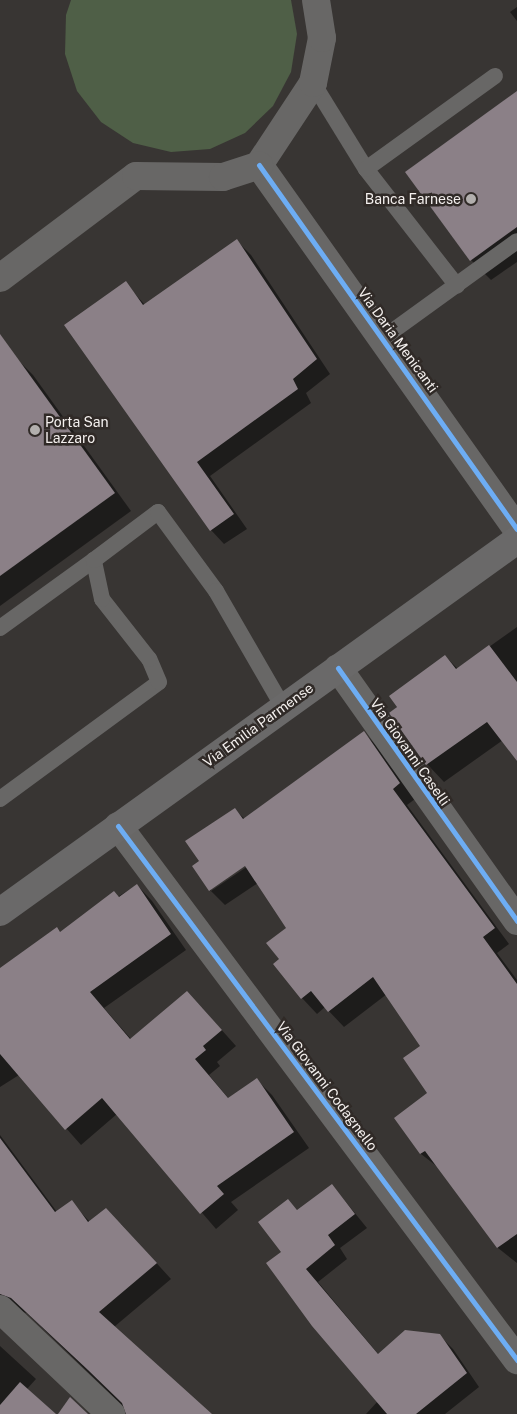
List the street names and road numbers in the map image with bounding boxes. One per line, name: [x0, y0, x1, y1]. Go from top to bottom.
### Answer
street label: Via Daria Menicanti: [354, 284, 442, 396]
street label: Via Emilia Parmense: [200, 679, 316, 771]
street label: Via Giovanni Caselli: [367, 695, 453, 809]
street label: Via Giovanni Codagnello: [273, 1018, 381, 1154]

